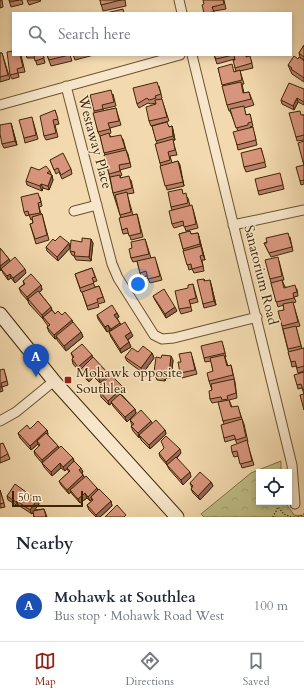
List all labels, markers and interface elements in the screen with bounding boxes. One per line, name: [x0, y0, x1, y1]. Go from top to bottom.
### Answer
search box: [12, 12, 292, 56]
icon: search: [26, 23, 48, 45]
text: Search here: [58, 24, 131, 44]
street label: Westaway Place: [73, 92, 117, 191]
street label: Sanatorium Road: [239, 223, 283, 327]
your location: [128, 274, 148, 294]
pin: A: [23, 344, 49, 377]
place label: Mohawk opposite Southlea: [76, 363, 182, 398]
marker: Mohawk opposite Southlea: [63, 375, 73, 385]
map controls: [256, 469, 292, 505]
button: locate: [256, 469, 292, 505]
scale bar: [12, 489, 83, 508]
text: 50 m: [18, 490, 42, 505]
text: Nearby: [16, 532, 73, 555]
text: Mohawk at Southlea: [54, 587, 196, 607]
text: A: [24, 597, 34, 615]
text: 100 m: [254, 597, 288, 615]
text: Bus stop · Mohawk Road West: [54, 607, 224, 625]
tab: Map: [34, 650, 56, 689]
tab: Directions: [125, 650, 174, 689]
tab: Saved: [243, 650, 270, 689]

